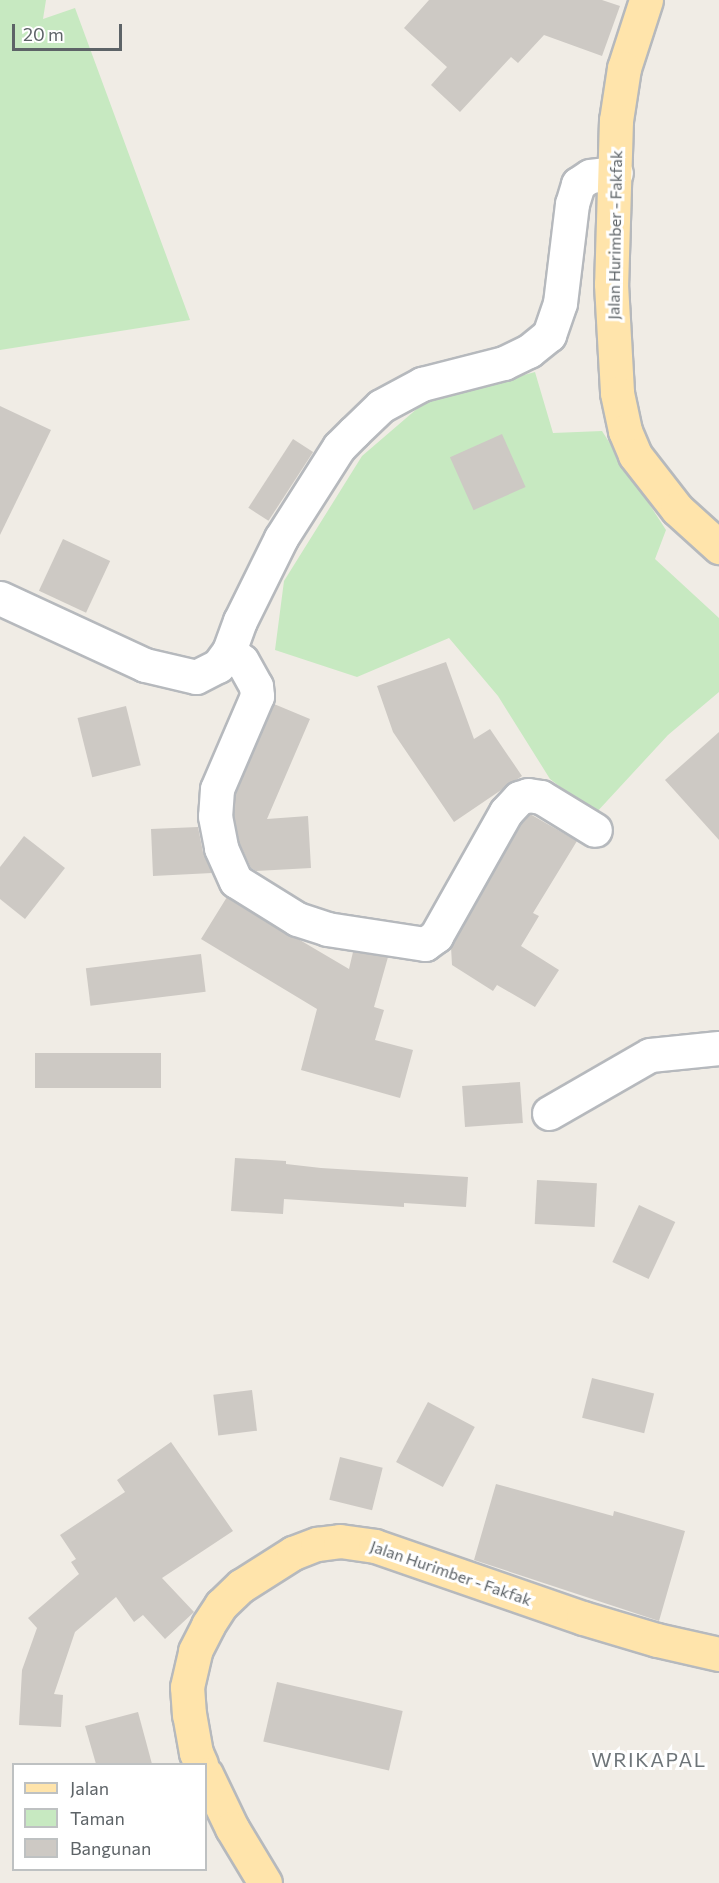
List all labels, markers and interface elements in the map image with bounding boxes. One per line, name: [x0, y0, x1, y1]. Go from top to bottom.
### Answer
scale bar: [15, 12, 124, 50]
text: 20 m: [23, 23, 64, 45]
street label: Jalan Hurimber - Fakfak: [604, 150, 626, 320]
street label: Jalan Hurimber - Fakfak: [368, 1536, 534, 1610]
district label: WRIKAPAL: [591, 1747, 707, 1771]
legend: [12, 1763, 207, 1871]
text: Jalan: [70, 1777, 109, 1799]
text: Taman: [70, 1807, 125, 1829]
text: Bangunan: [70, 1837, 151, 1859]

